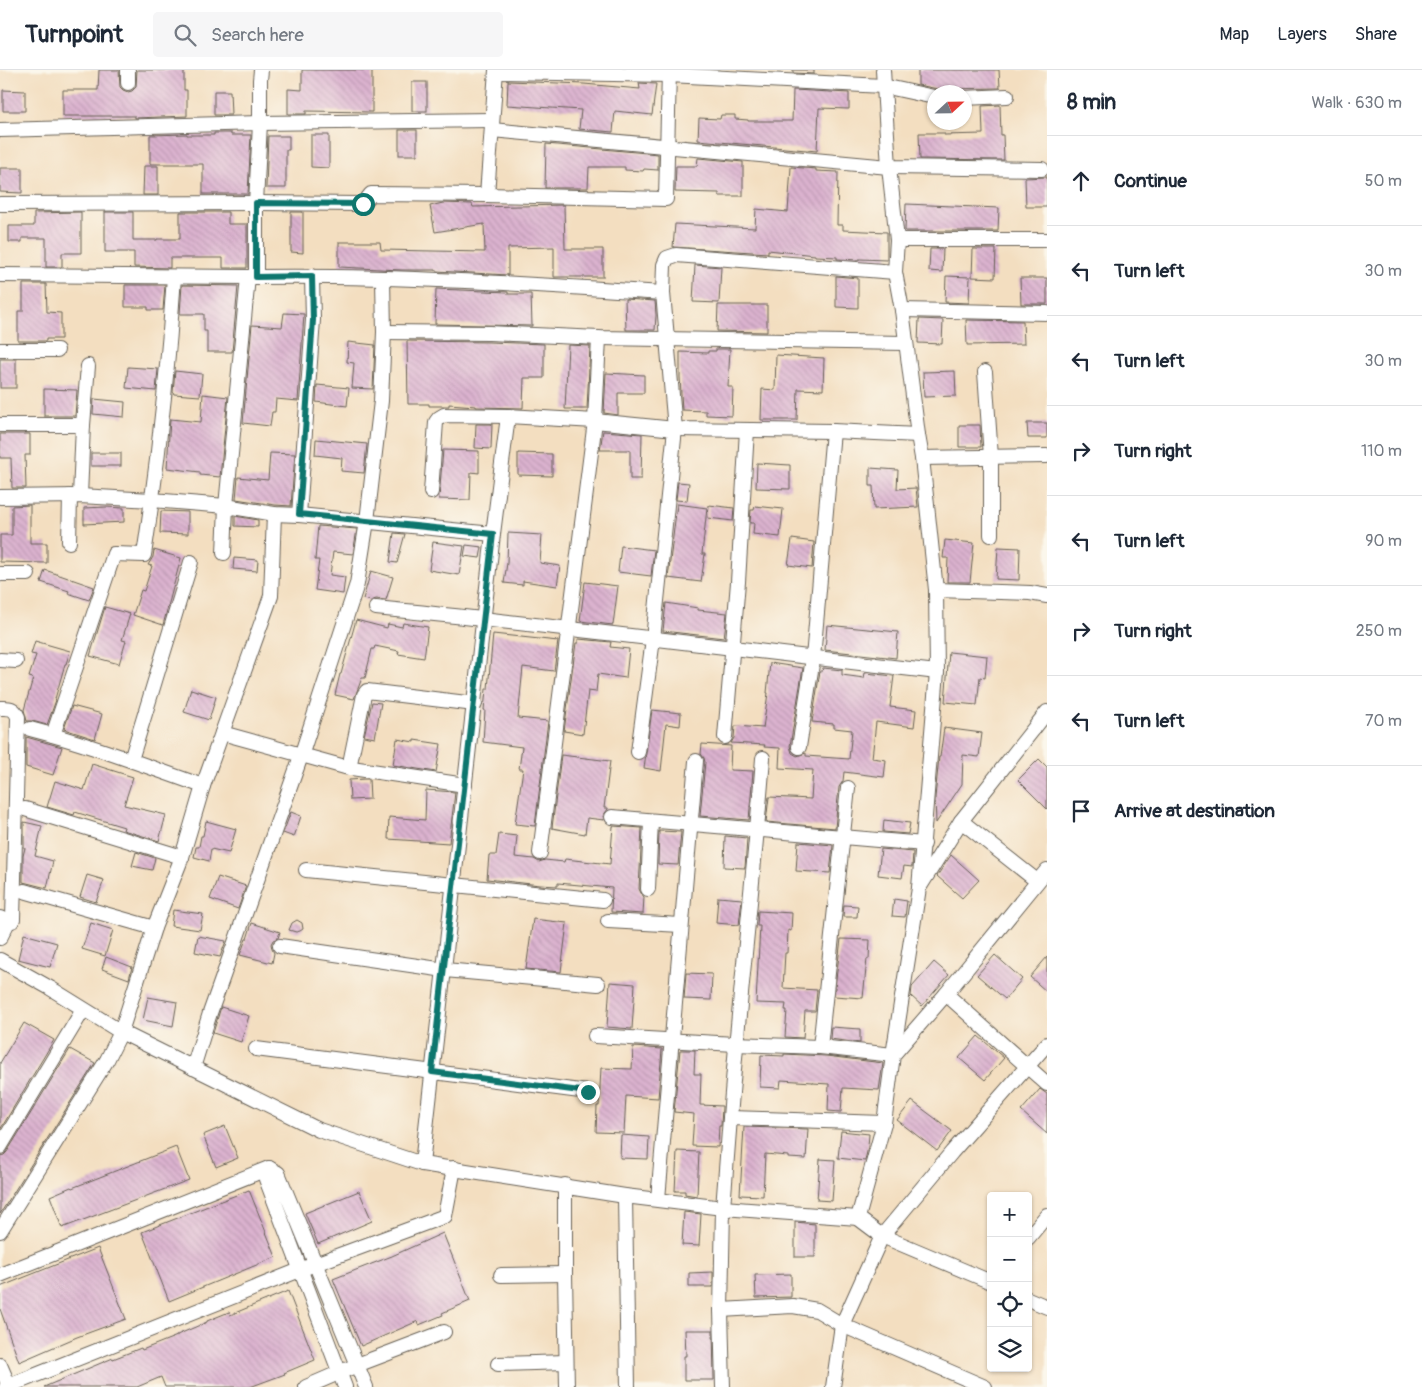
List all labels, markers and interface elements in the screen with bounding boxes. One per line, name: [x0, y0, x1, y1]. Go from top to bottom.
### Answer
search box: [153, 12, 503, 57]
text: Turnpoint: [25, 20, 123, 49]
icon: search: [171, 21, 199, 49]
text: Search here: [211, 23, 304, 47]
text: Map: [1220, 23, 1249, 46]
text: Layers: [1277, 23, 1327, 46]
text: Share: [1355, 23, 1397, 46]
north arrow: [927, 85, 972, 130]
text: 8 min: [1067, 89, 1116, 116]
text: Walk · 630 m: [1311, 93, 1402, 113]
icon: ahead: [1067, 167, 1095, 195]
text: Continue: [1114, 169, 1187, 193]
text: 50 m: [1365, 171, 1402, 191]
route start: [352, 193, 375, 216]
icon: left: [1067, 257, 1095, 285]
text: Turn left: [1114, 259, 1184, 283]
text: 30 m: [1364, 261, 1402, 281]
icon: left: [1067, 347, 1095, 375]
text: Turn left: [1114, 349, 1184, 373]
text: 30 m: [1364, 351, 1402, 371]
icon: right: [1067, 437, 1095, 465]
text: Turn right: [1114, 439, 1192, 463]
text: 110 m: [1361, 441, 1402, 461]
icon: left: [1067, 527, 1095, 555]
text: Turn left: [1114, 529, 1184, 553]
text: 90 m: [1365, 531, 1402, 551]
icon: right: [1067, 617, 1095, 645]
text: Turn right: [1114, 619, 1192, 643]
text: 250 m: [1356, 621, 1402, 641]
icon: left: [1067, 707, 1095, 735]
text: Turn left: [1114, 709, 1184, 733]
text: 70 m: [1365, 711, 1402, 731]
icon: arrive: [1067, 797, 1095, 825]
text: Arrive at destination: [1114, 799, 1275, 823]
route end: [577, 1081, 600, 1104]
map controls: [987, 1192, 1032, 1372]
button: +: [987, 1192, 1032, 1237]
button: −: [987, 1237, 1032, 1282]
button: locate: [987, 1282, 1032, 1327]
button: layers: [987, 1327, 1032, 1372]

